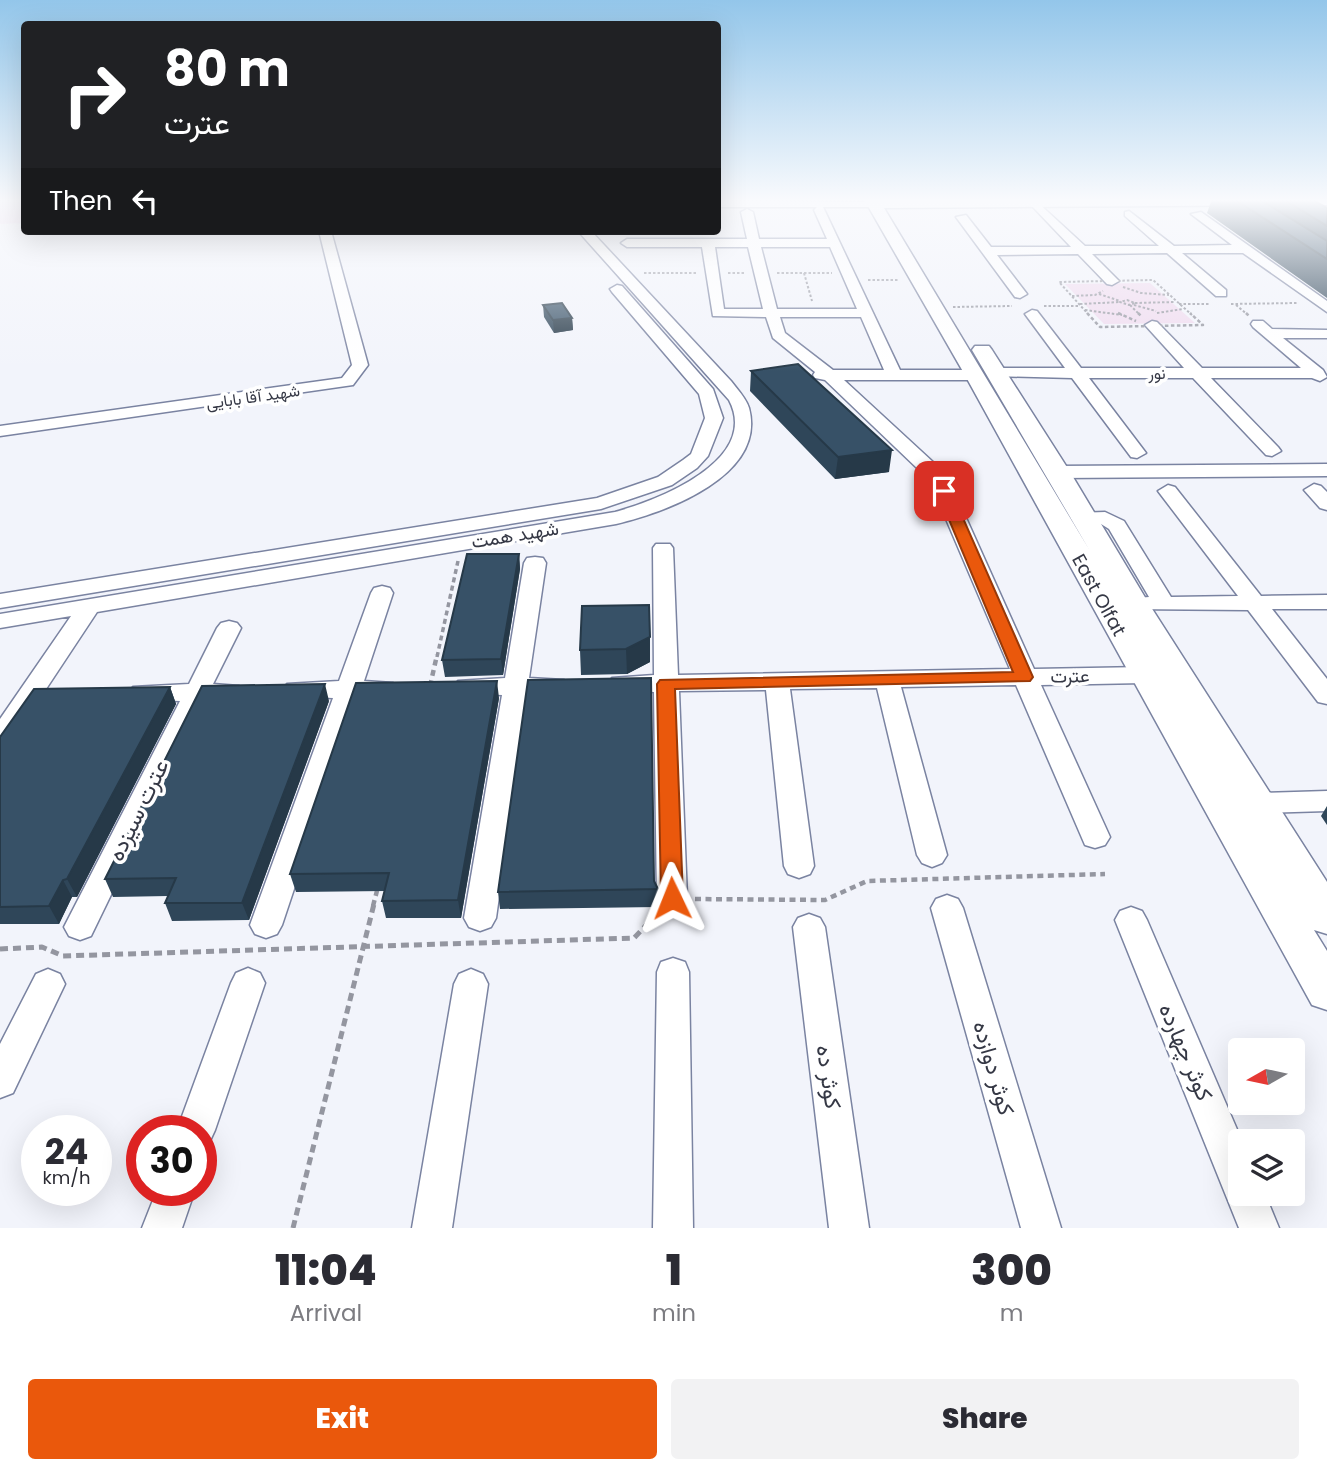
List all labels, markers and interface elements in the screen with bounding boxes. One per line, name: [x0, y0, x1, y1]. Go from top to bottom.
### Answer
text: 80 m: [164, 35, 290, 103]
icon: right: [49, 49, 140, 140]
text: عترت: [164, 100, 230, 145]
icon: left: [126, 182, 164, 220]
text: Then: [49, 183, 112, 219]
street label: نور: [1147, 362, 1166, 385]
street label: شهید آقا بابایی: [205, 379, 301, 415]
pin: [914, 461, 974, 521]
icon: arrive: [925, 472, 963, 510]
street label: شهید همت: [469, 515, 561, 555]
street label: East Olfat: [1065, 549, 1133, 641]
street label: عترت: [1050, 662, 1090, 690]
street label: عترت سیزده: [100, 754, 176, 866]
position arrow: [635, 861, 709, 935]
street label: کوثر چهارده: [1151, 998, 1221, 1106]
street label: کوثر دوازده: [965, 1017, 1023, 1119]
north arrow: [1228, 1038, 1306, 1115]
map controls: [1228, 1038, 1305, 1206]
street label: کوثر ده: [809, 1043, 849, 1111]
speed limit sign: 30: [126, 1115, 217, 1206]
text: 24: [45, 1127, 88, 1176]
button: layers: [1228, 1129, 1305, 1206]
text: km/h: [43, 1165, 90, 1190]
text: 11:04: [275, 1241, 377, 1300]
text: 1: [666, 1241, 682, 1300]
text: 300: [971, 1241, 1052, 1300]
text: Arrival: [290, 1297, 362, 1329]
text: min: [652, 1297, 696, 1329]
text: m: [1000, 1297, 1023, 1329]
button: Exit: [28, 1379, 657, 1459]
button: Share: [671, 1379, 1299, 1459]

